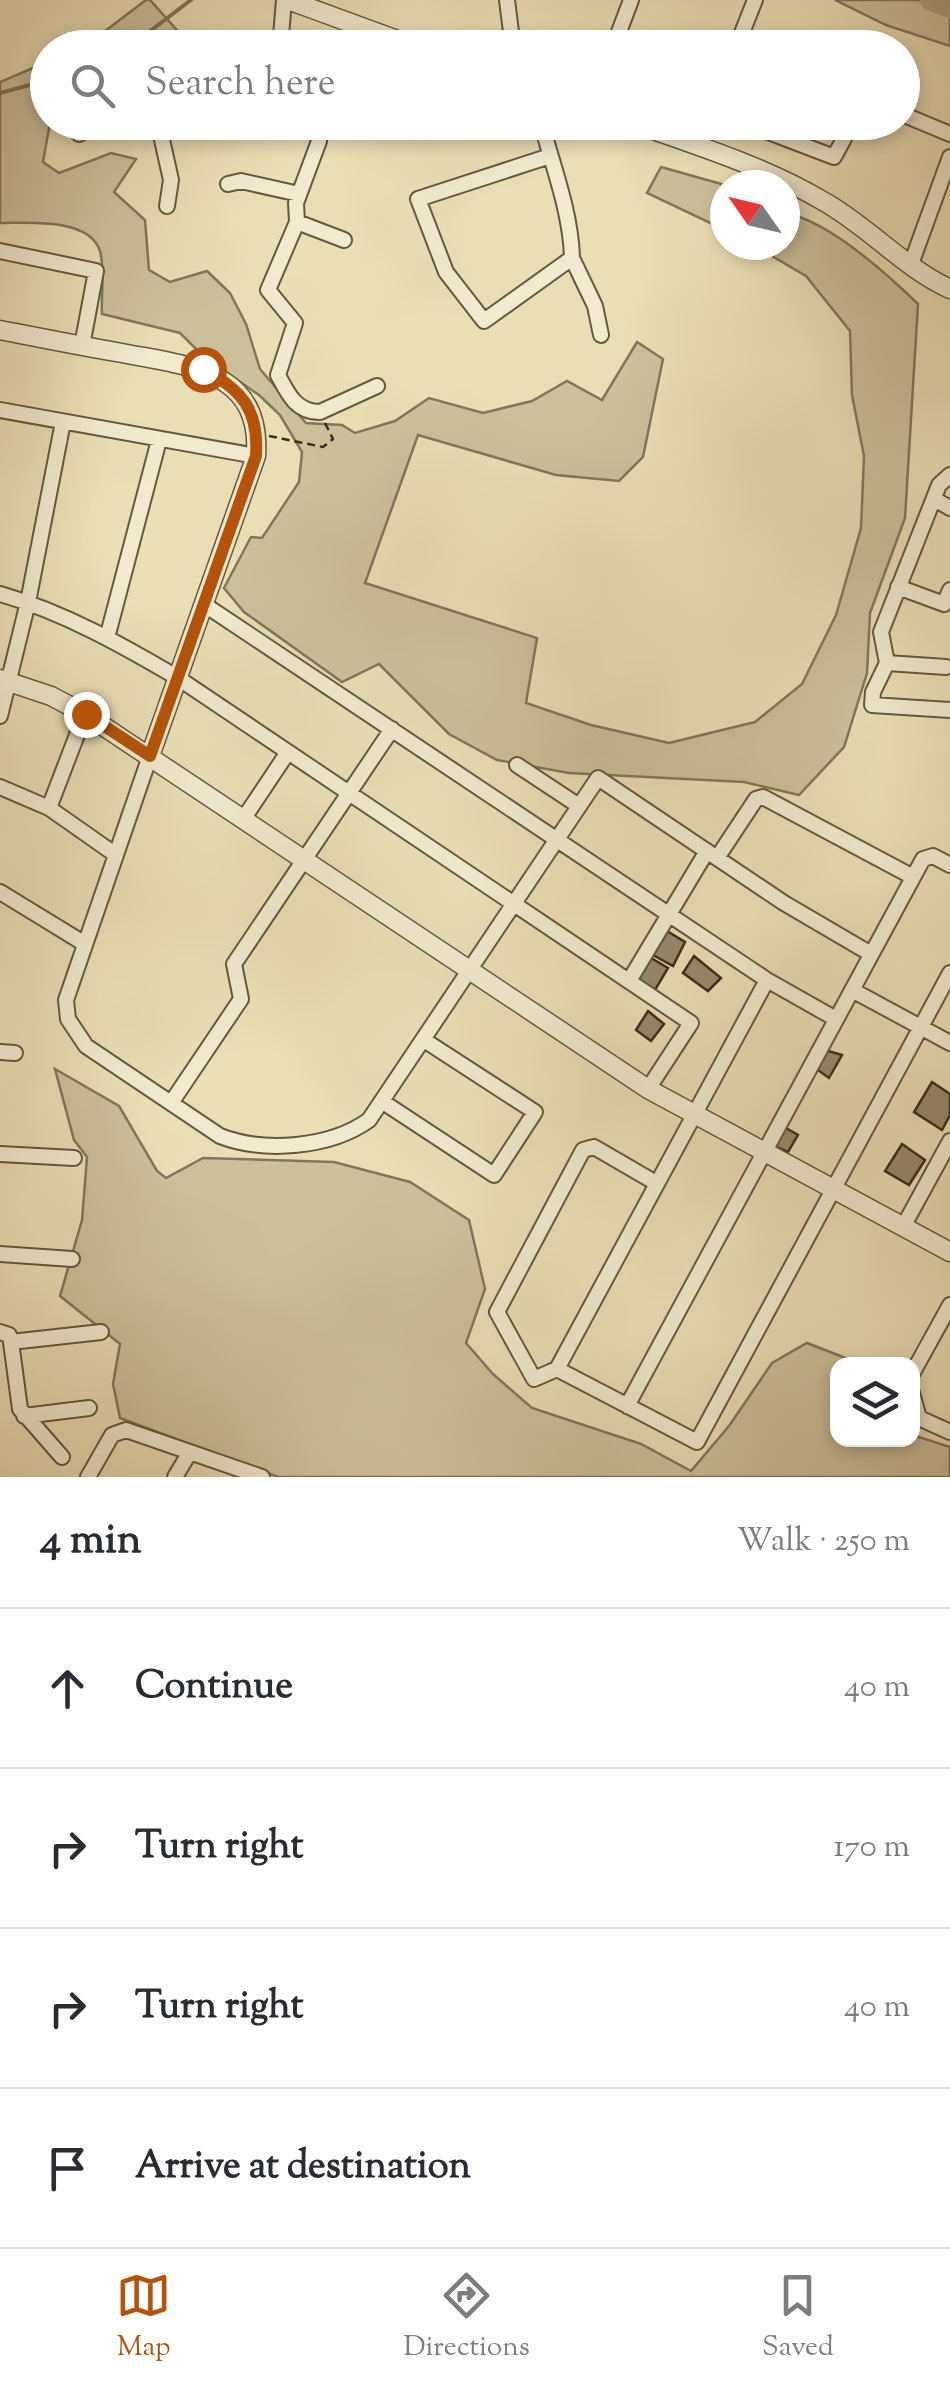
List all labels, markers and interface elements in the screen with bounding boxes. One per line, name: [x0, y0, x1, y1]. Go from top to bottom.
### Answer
search box: [30, 30, 920, 140]
icon: search: [65, 58, 120, 113]
text: Search here: [145, 58, 336, 112]
north arrow: [710, 170, 800, 260]
route start: [181, 347, 227, 393]
route end: [64, 692, 110, 738]
map controls: [830, 1357, 920, 1447]
button: layers: [830, 1357, 920, 1447]
text: 4 min: [40, 1512, 142, 1572]
text: Walk · 250 m: [737, 1519, 910, 1565]
icon: ahead: [40, 1661, 95, 1716]
text: Continue: [135, 1661, 293, 1715]
text: 40 m: [844, 1665, 910, 1711]
icon: right: [40, 1821, 95, 1876]
text: Turn right: [135, 1821, 303, 1875]
text: 170 m: [833, 1825, 910, 1871]
icon: right: [40, 1981, 95, 2036]
text: Turn right: [135, 1981, 303, 2035]
text: 40 m: [844, 1985, 910, 2031]
icon: arrive: [40, 2141, 95, 2196]
text: Arrive at destination: [135, 2141, 471, 2195]
tab: Map: [116, 2268, 171, 2368]
tab: Directions: [403, 2268, 530, 2368]
tab: Saved: [762, 2268, 834, 2368]

